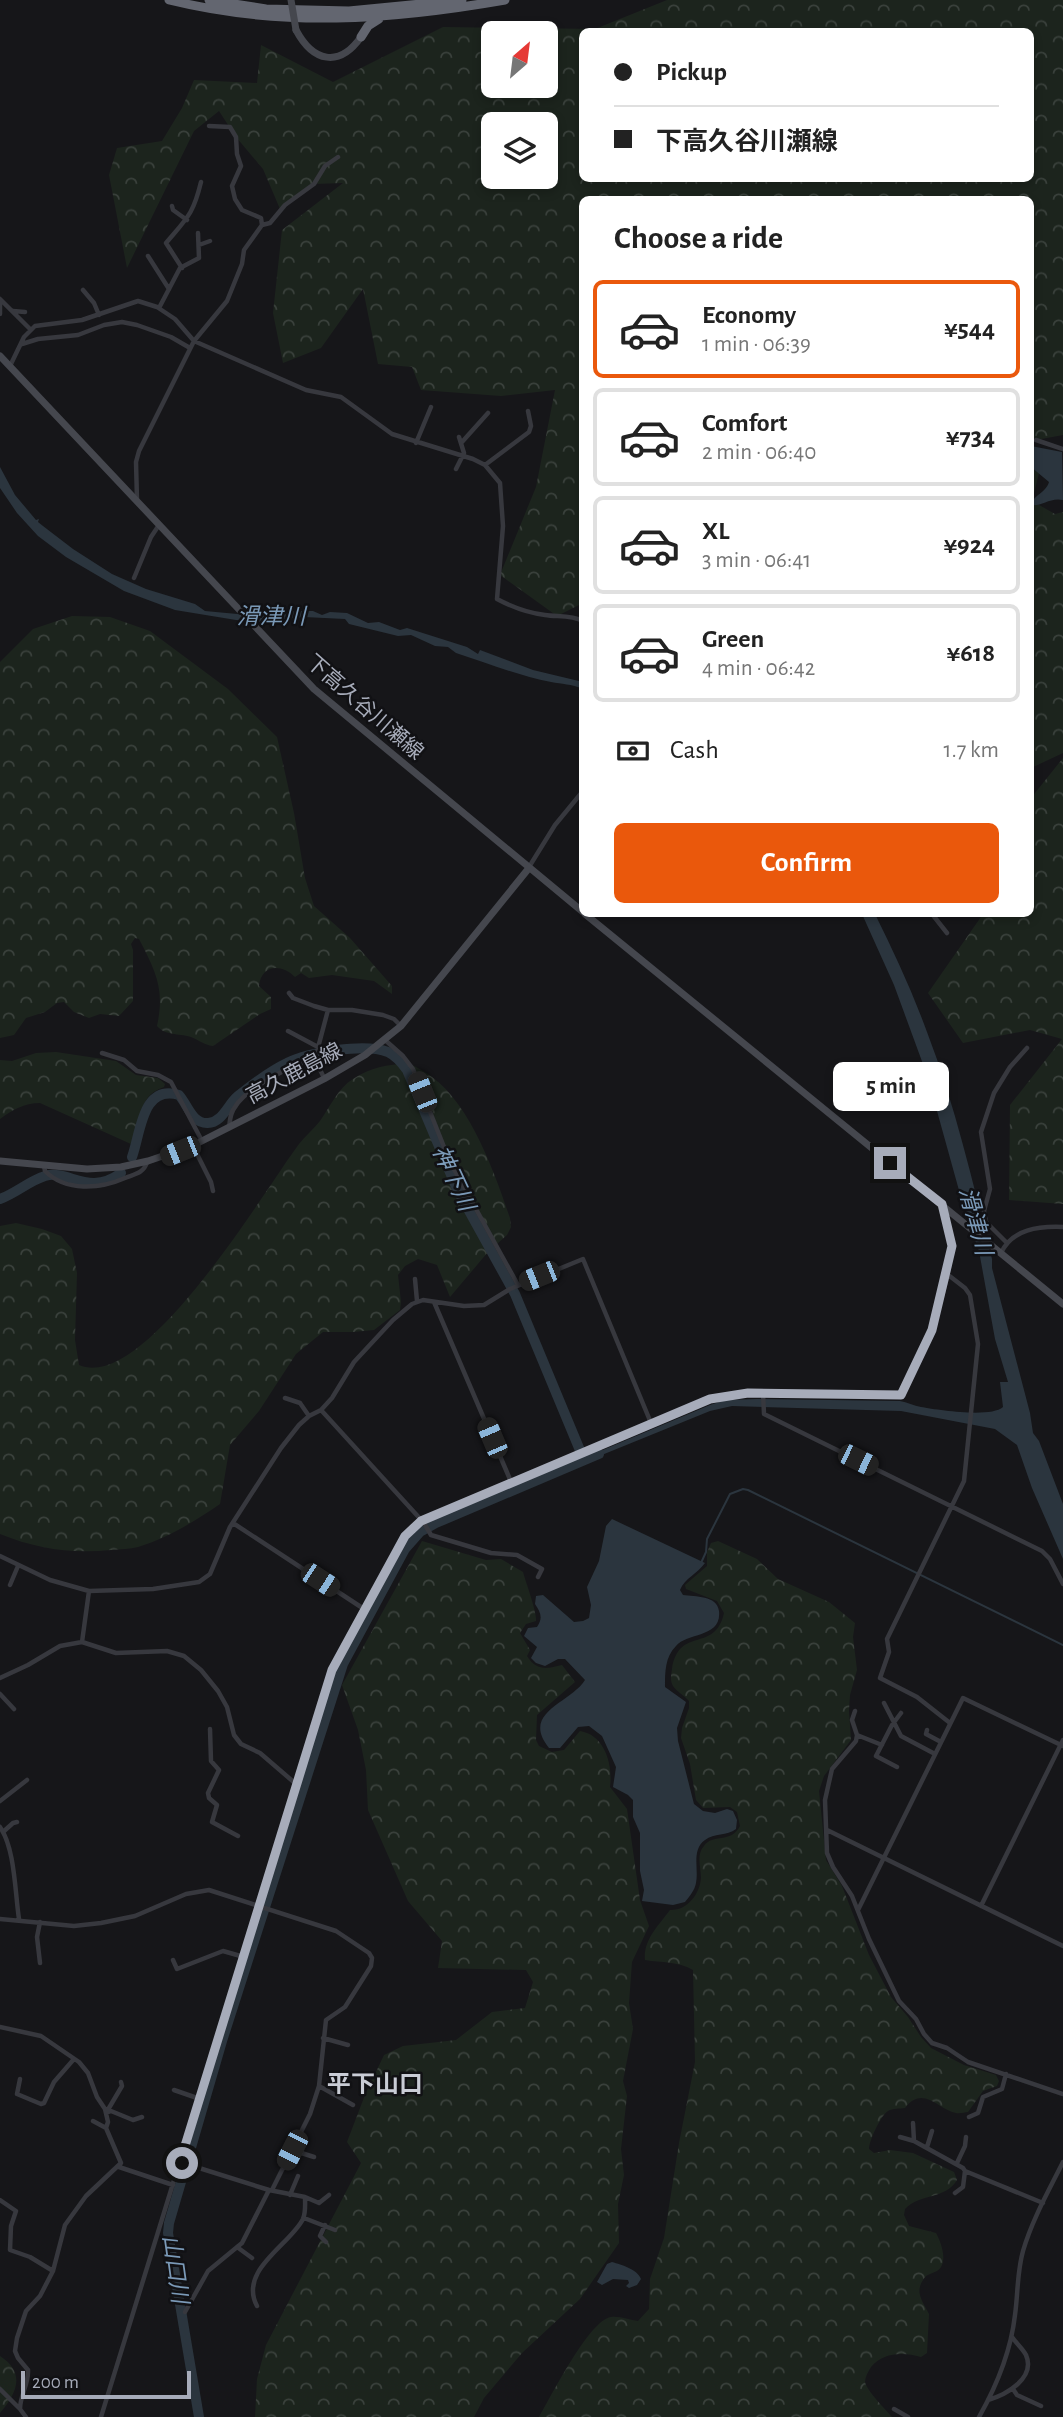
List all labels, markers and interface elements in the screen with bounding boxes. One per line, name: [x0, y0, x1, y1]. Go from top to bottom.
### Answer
north arrow: [481, 21, 558, 98]
map controls: [481, 21, 558, 189]
text: Pickup: [656, 59, 727, 85]
button: layers: [481, 112, 558, 189]
text: 下高久谷川瀬線: [656, 129, 838, 155]
text: Choose a ride: [614, 222, 783, 254]
icon: car: [618, 298, 681, 361]
text: Economy: [702, 302, 796, 328]
text: ¥544: [944, 316, 995, 342]
text: 1 min · 06:39: [702, 333, 811, 356]
icon: car: [618, 406, 681, 469]
text: Comfort: [702, 410, 787, 436]
text: ¥734: [946, 424, 995, 450]
text: 2 min · 06:40: [702, 441, 816, 464]
icon: car: [618, 514, 681, 577]
text: XL: [702, 518, 729, 544]
text: ¥924: [943, 532, 995, 558]
text: 3 min · 06:41: [702, 549, 811, 572]
water label: 滑津川: [237, 604, 309, 629]
icon: car: [618, 622, 681, 685]
text: Green: [702, 626, 764, 652]
text: ¥618: [947, 640, 995, 666]
street label: 下高久谷川瀬線: [302, 650, 428, 764]
text: 4 min · 06:42: [702, 657, 815, 680]
icon: cash: [614, 732, 652, 770]
text: Cash: [670, 737, 719, 763]
text: 1.7 km: [944, 739, 999, 762]
button: Confirm: [614, 823, 999, 903]
street label: 高久鹿島線: [242, 1039, 346, 1107]
callout: 5 min: [832, 1062, 948, 1110]
car: [405, 1069, 440, 1115]
text: 5 min: [866, 1075, 916, 1098]
car: [157, 1133, 204, 1169]
water label: 神下川: [428, 1142, 481, 1217]
route end: [874, 1147, 906, 1179]
water label: 滑津川: [955, 1185, 997, 1261]
car: [516, 1258, 563, 1294]
car: [475, 1415, 510, 1461]
car: [835, 1441, 882, 1479]
car: [297, 1560, 344, 1600]
district label: 平下山口: [327, 2072, 423, 2097]
car: [274, 2127, 311, 2173]
route start: [166, 2147, 198, 2179]
water label: 山口川: [158, 2233, 192, 2308]
scale bar: [21, 2368, 191, 2400]
text: 200 m: [32, 2373, 79, 2392]

